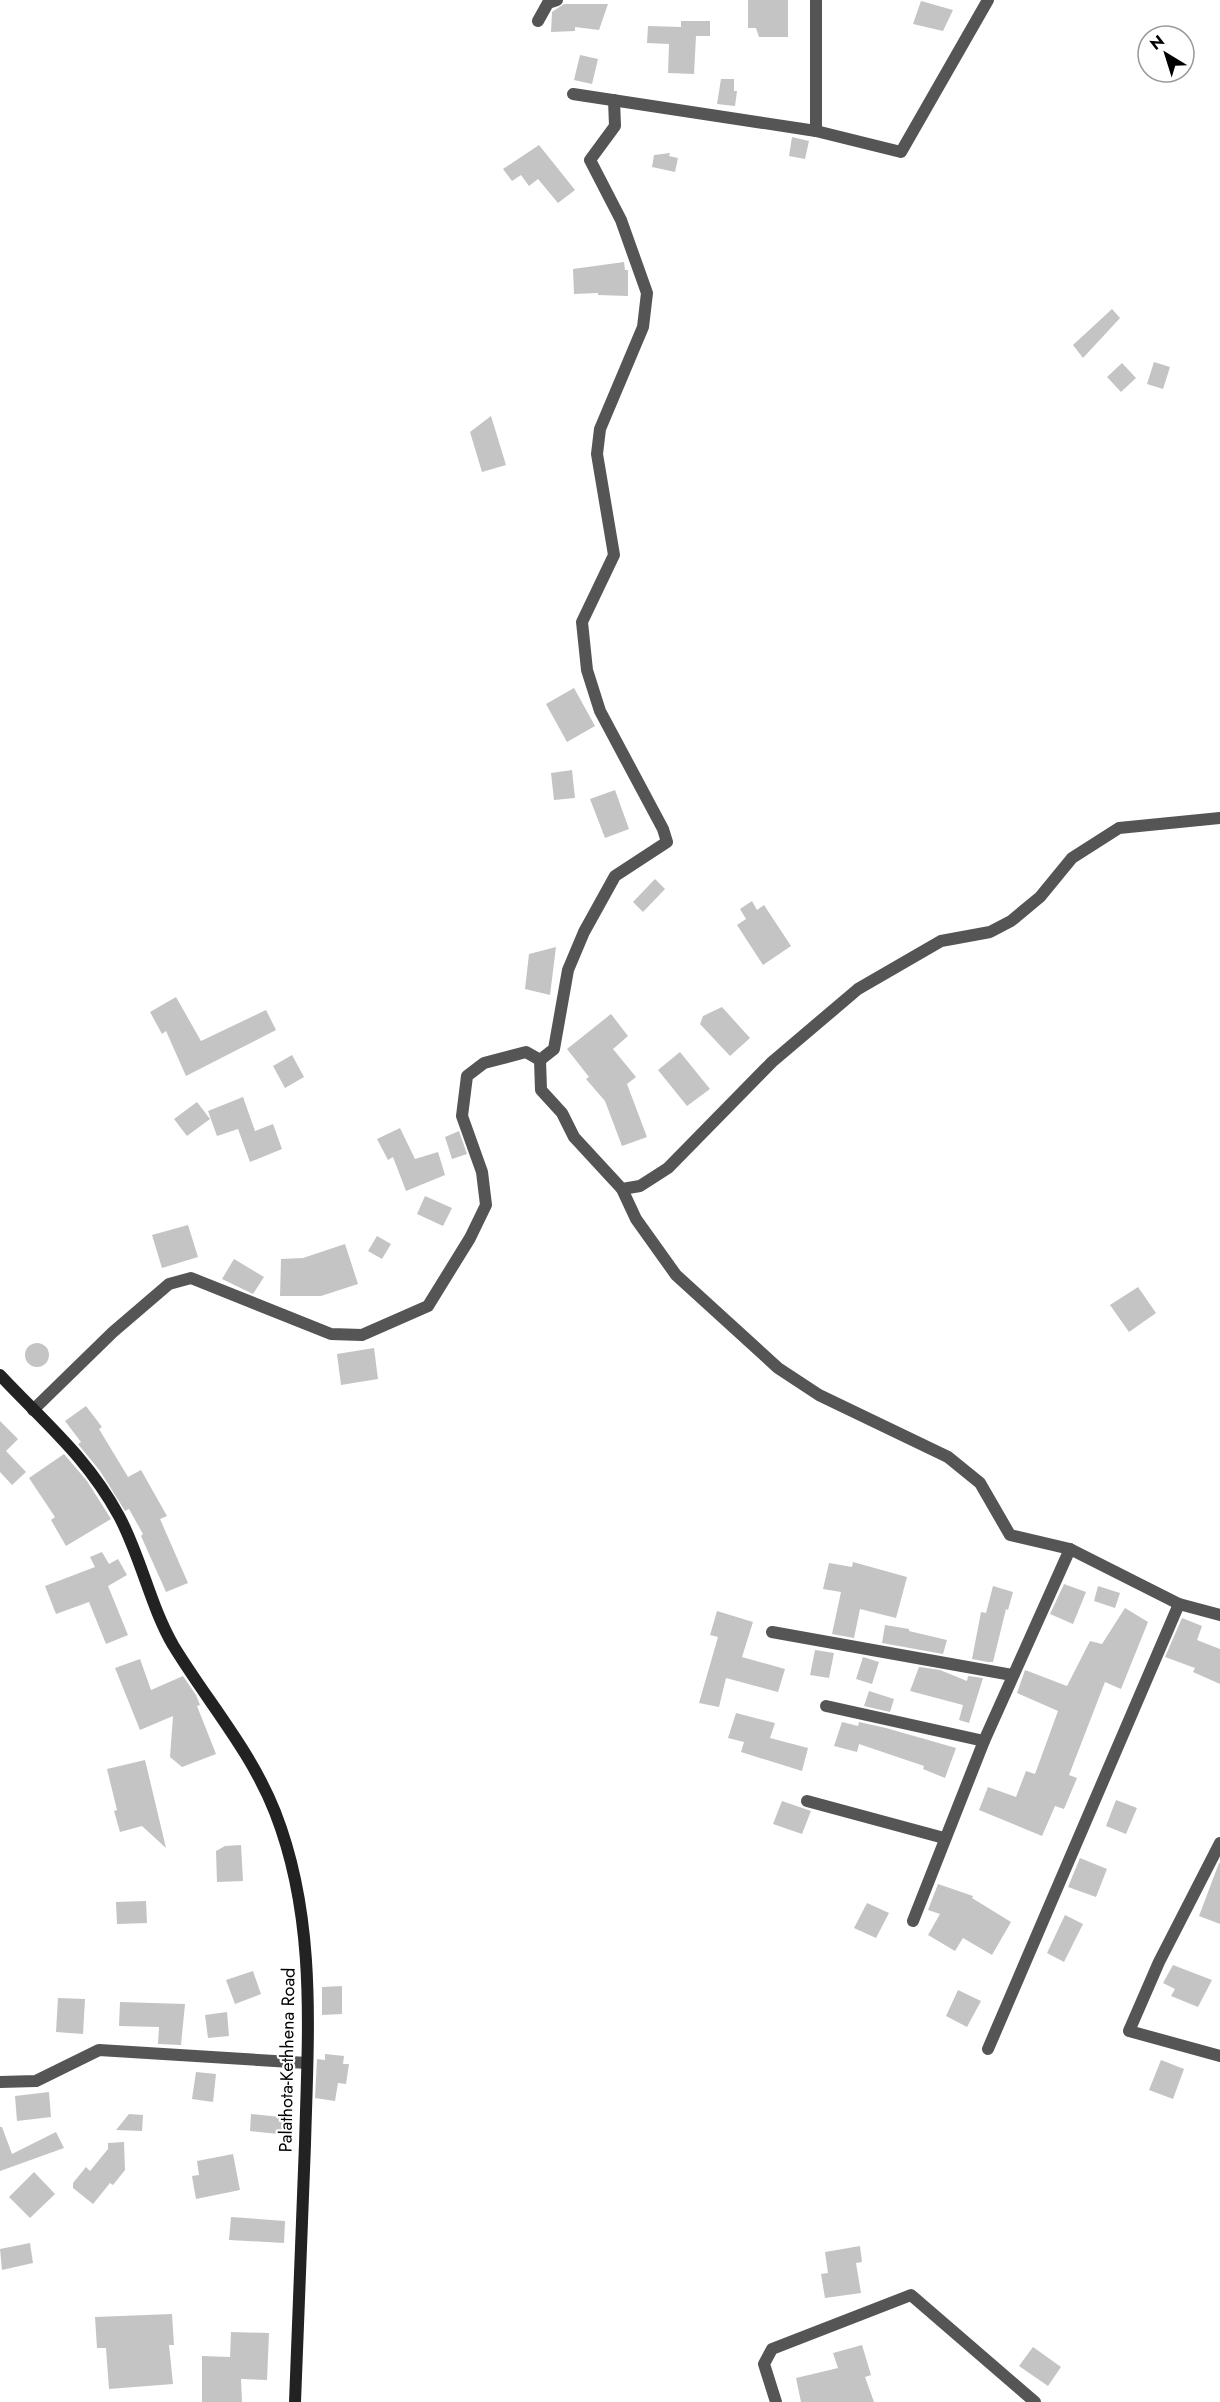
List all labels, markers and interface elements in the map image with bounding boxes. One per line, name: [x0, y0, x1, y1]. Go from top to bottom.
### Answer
north arrow: [1136, 24, 1196, 84]
text: N: [1145, 30, 1169, 56]
street label: Palathota-Kethhena Road: [272, 1967, 302, 2153]

